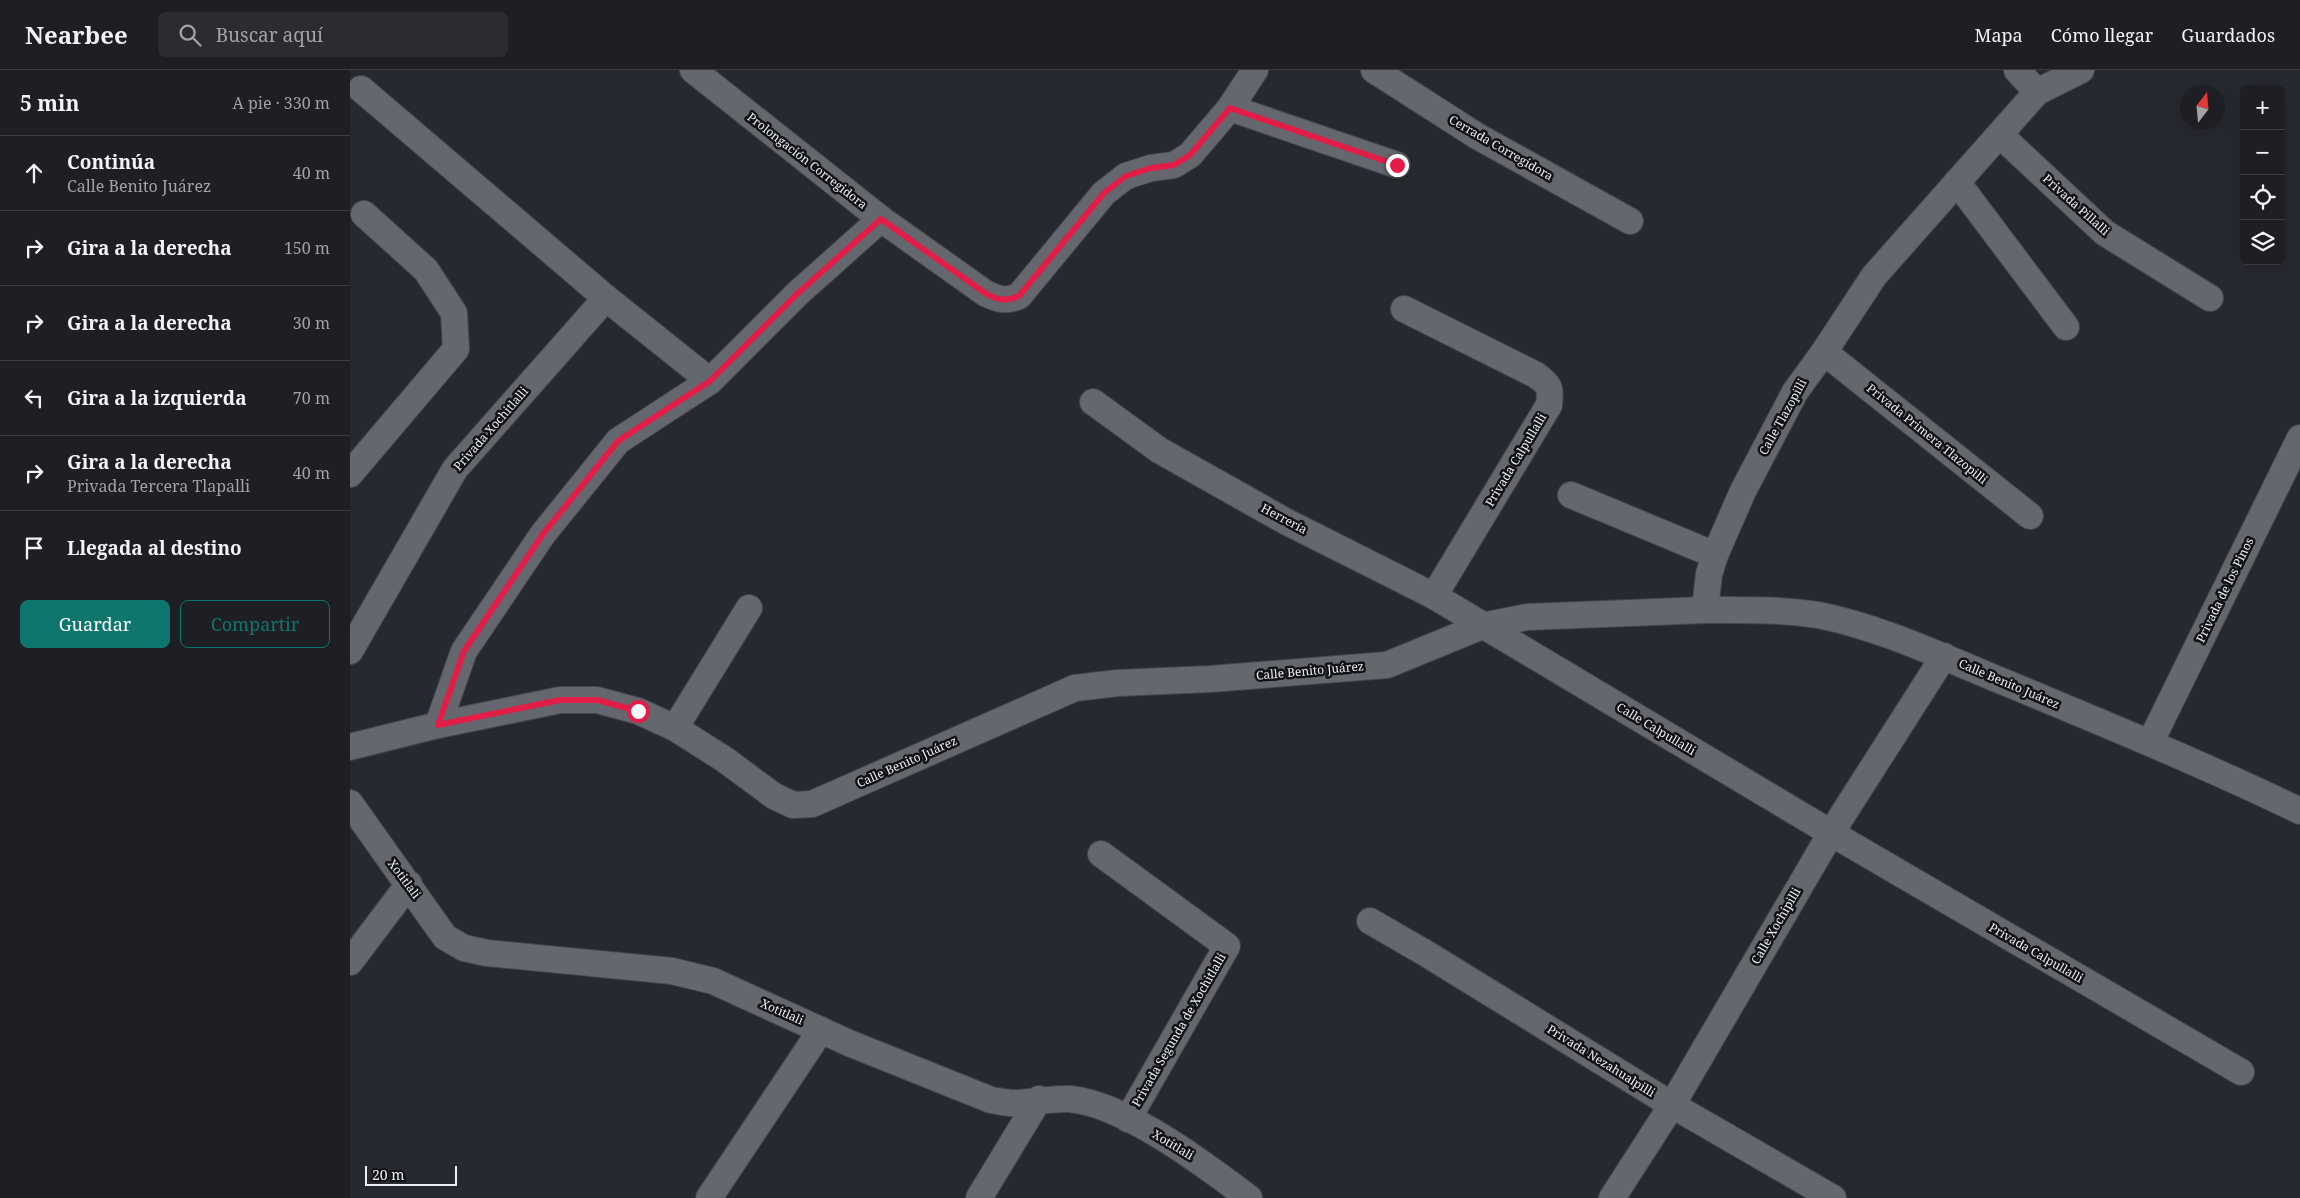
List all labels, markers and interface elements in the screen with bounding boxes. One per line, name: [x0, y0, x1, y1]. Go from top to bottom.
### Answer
search box: [158, 12, 508, 57]
text: Nearbee: [25, 18, 128, 51]
icon: search: [176, 21, 204, 49]
text: Buscar aquí: [216, 22, 323, 48]
text: Mapa: [1975, 23, 2023, 47]
text: Cómo llegar: [2051, 23, 2153, 47]
text: Guardados: [2181, 23, 2275, 47]
north arrow: [2180, 85, 2225, 130]
map controls: [2240, 85, 2285, 265]
button: +: [2240, 85, 2285, 130]
text: 5 min: [20, 89, 79, 117]
text: A pie · 330 m: [233, 92, 330, 114]
street label: Prolongación Corregidora: [744, 108, 871, 213]
street label: Cerrada Corregidora: [1446, 111, 1557, 184]
button: −: [2240, 130, 2285, 175]
text: Continúa: [67, 149, 155, 175]
route end: [1386, 154, 1409, 177]
icon: ahead: [20, 159, 48, 187]
text: 40 m: [293, 162, 330, 184]
street label: Privada Pillalli: [2039, 170, 2113, 239]
text: Calle Benito Juárez: [67, 175, 211, 197]
button: locate: [2240, 175, 2285, 220]
button: layers: [2240, 220, 2285, 265]
icon: right: [20, 234, 48, 262]
text: Gira a la derecha: [67, 235, 232, 261]
text: 150 m: [284, 237, 330, 259]
icon: right: [20, 309, 48, 337]
text: Gira a la derecha: [67, 310, 232, 336]
text: 30 m: [293, 312, 330, 334]
street label: Calle Tlazopilli: [1755, 376, 1811, 458]
street label: Privada Primera Tlazopilli: [1863, 380, 1991, 488]
street label: Privada Xochitlalli: [449, 383, 532, 474]
icon: left: [20, 384, 48, 412]
text: Gira a la izquierda: [67, 385, 247, 411]
text: 70 m: [293, 387, 330, 409]
street label: Privada Calpullalli: [1481, 410, 1550, 510]
text: Gira a la derecha: [67, 449, 232, 475]
icon: right: [20, 459, 48, 487]
text: 40 m: [293, 462, 330, 484]
text: Privada Tercera Tlapalli: [67, 475, 250, 497]
street label: Herrería: [1258, 499, 1310, 538]
icon: arrive: [20, 534, 48, 562]
street label: Privada de los Pinos: [2192, 534, 2257, 645]
text: Llegada al destino: [67, 535, 242, 561]
button: Guardar: [20, 600, 170, 648]
button: Compartir: [180, 600, 330, 648]
street label: Calle Benito Juárez: [1956, 655, 2062, 712]
street label: Calle Benito Juárez: [1255, 657, 1365, 684]
street label: Calle Calpullalli: [1614, 698, 1699, 759]
route start: [627, 700, 650, 723]
street label: Calle Benito Juárez: [854, 732, 960, 791]
street label: Xotitlali: [384, 856, 425, 902]
street label: Calle Xochipilli: [1747, 884, 1804, 967]
street label: Privada Calpullalli: [1986, 919, 2087, 987]
street label: Privada Segunda de Xochitlalli: [1128, 950, 1230, 1110]
street label: Xotitlali: [758, 995, 806, 1029]
street label: Privada Nezahualpilli: [1544, 1020, 1659, 1101]
street label: Xotitlali: [1150, 1126, 1197, 1164]
scale bar: [365, 1163, 458, 1186]
text: 20 m: [372, 1165, 405, 1184]

